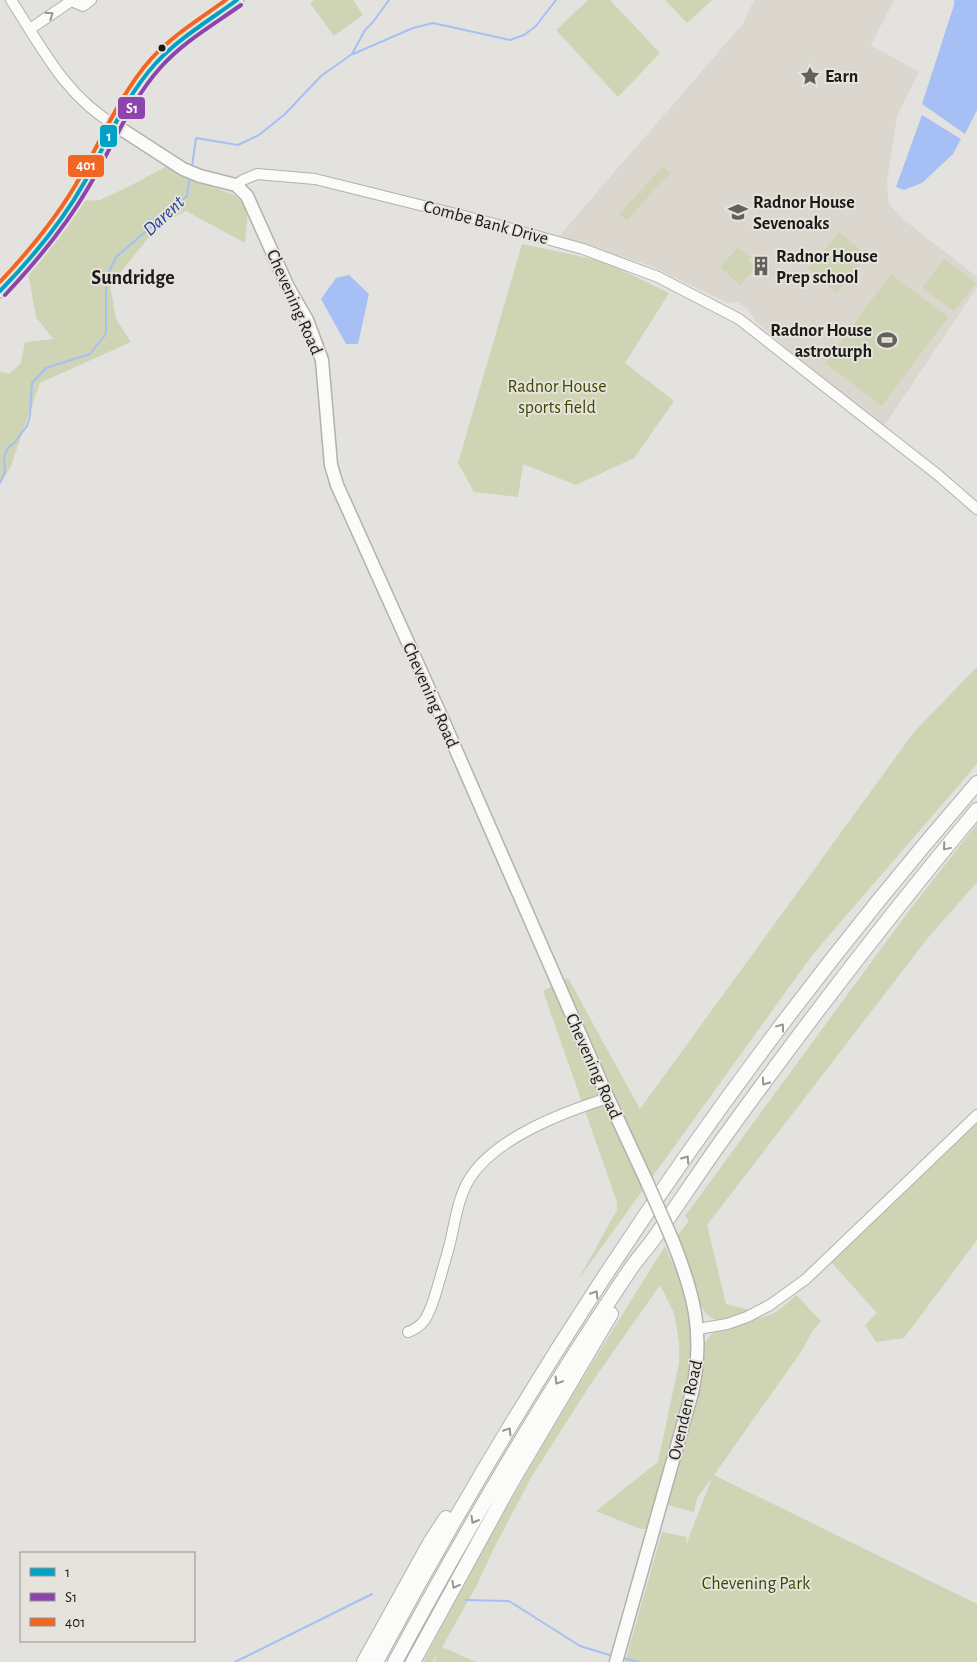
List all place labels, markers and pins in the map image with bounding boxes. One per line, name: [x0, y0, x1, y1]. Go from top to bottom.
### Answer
unlabelled marker: [157, 43, 167, 53]
place icon: Earn: [799, 65, 821, 87]
place label: Earn: [825, 68, 858, 86]
place label: Radnor House Sevenoaks: [753, 194, 855, 233]
school or university icon: Radnor House Sevenoaks: [727, 201, 749, 223]
place label: Radnor House Prep school: [776, 248, 878, 287]
building icon: Radnor House Prep school: [750, 255, 772, 277]
place label: Radnor House astroturph: [770, 322, 872, 361]
sports icon: Radnor House astroturph: [876, 329, 898, 351]

